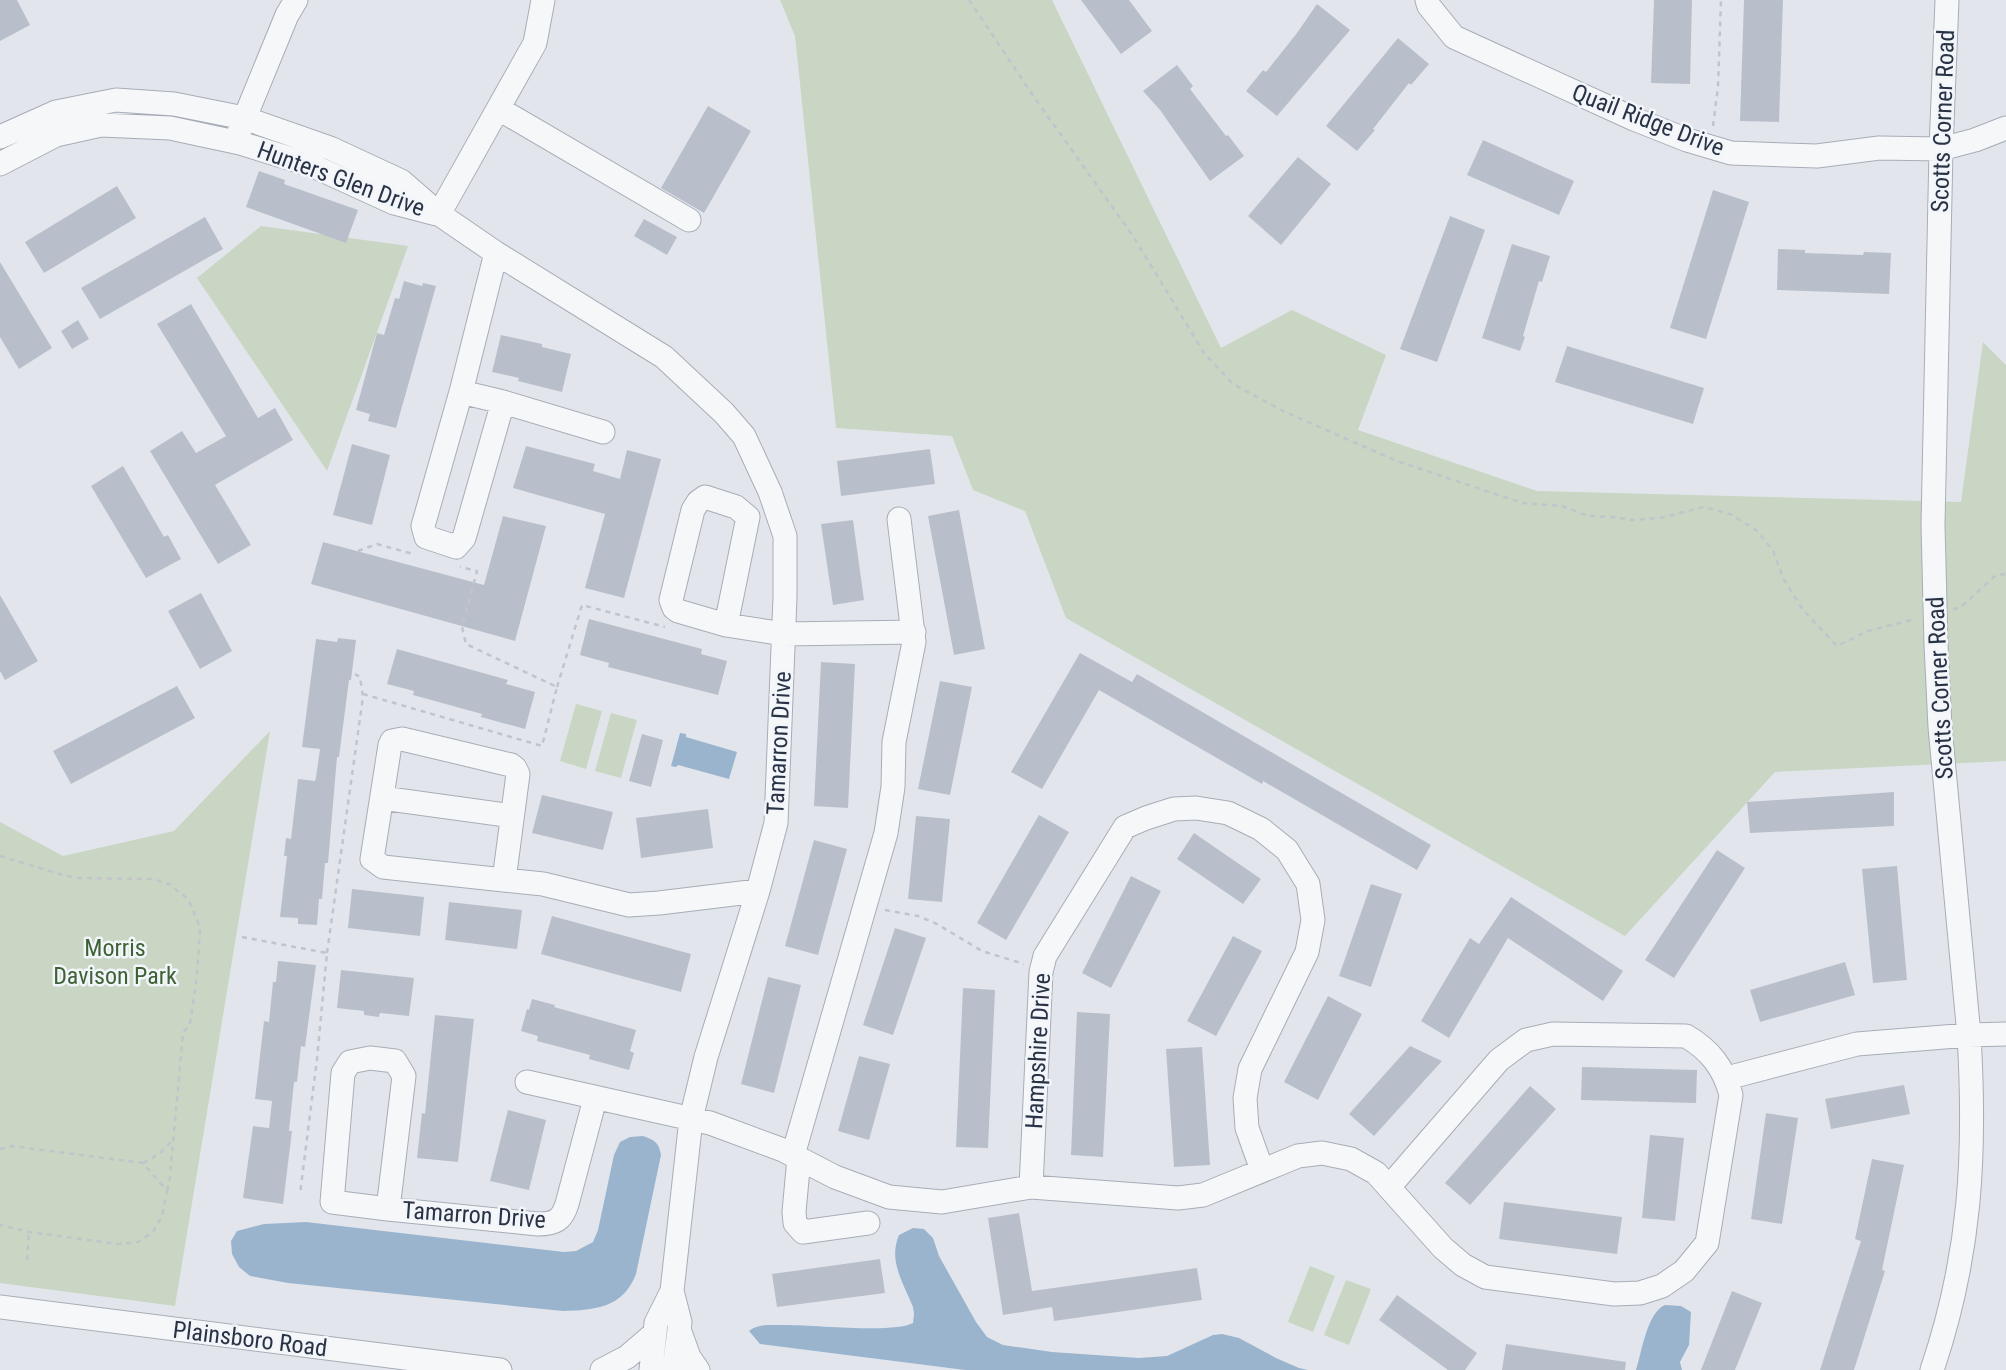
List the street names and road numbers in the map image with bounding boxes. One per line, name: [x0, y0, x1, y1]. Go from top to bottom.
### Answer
street label: Scotts Corner Road: [1926, 29, 1960, 213]
street label: Quail Ridge Drive: [1568, 78, 1728, 162]
street label: Hunters Glen Drive: [253, 136, 429, 222]
street label: Scotts Corner Road: [1921, 596, 1959, 780]
street label: Tamarron Drive: [761, 671, 797, 815]
street label: Hampshire Drive: [1020, 972, 1056, 1130]
street label: Tamarron Drive: [401, 1196, 547, 1234]
street label: Plainsboro Road: [171, 1316, 329, 1362]

